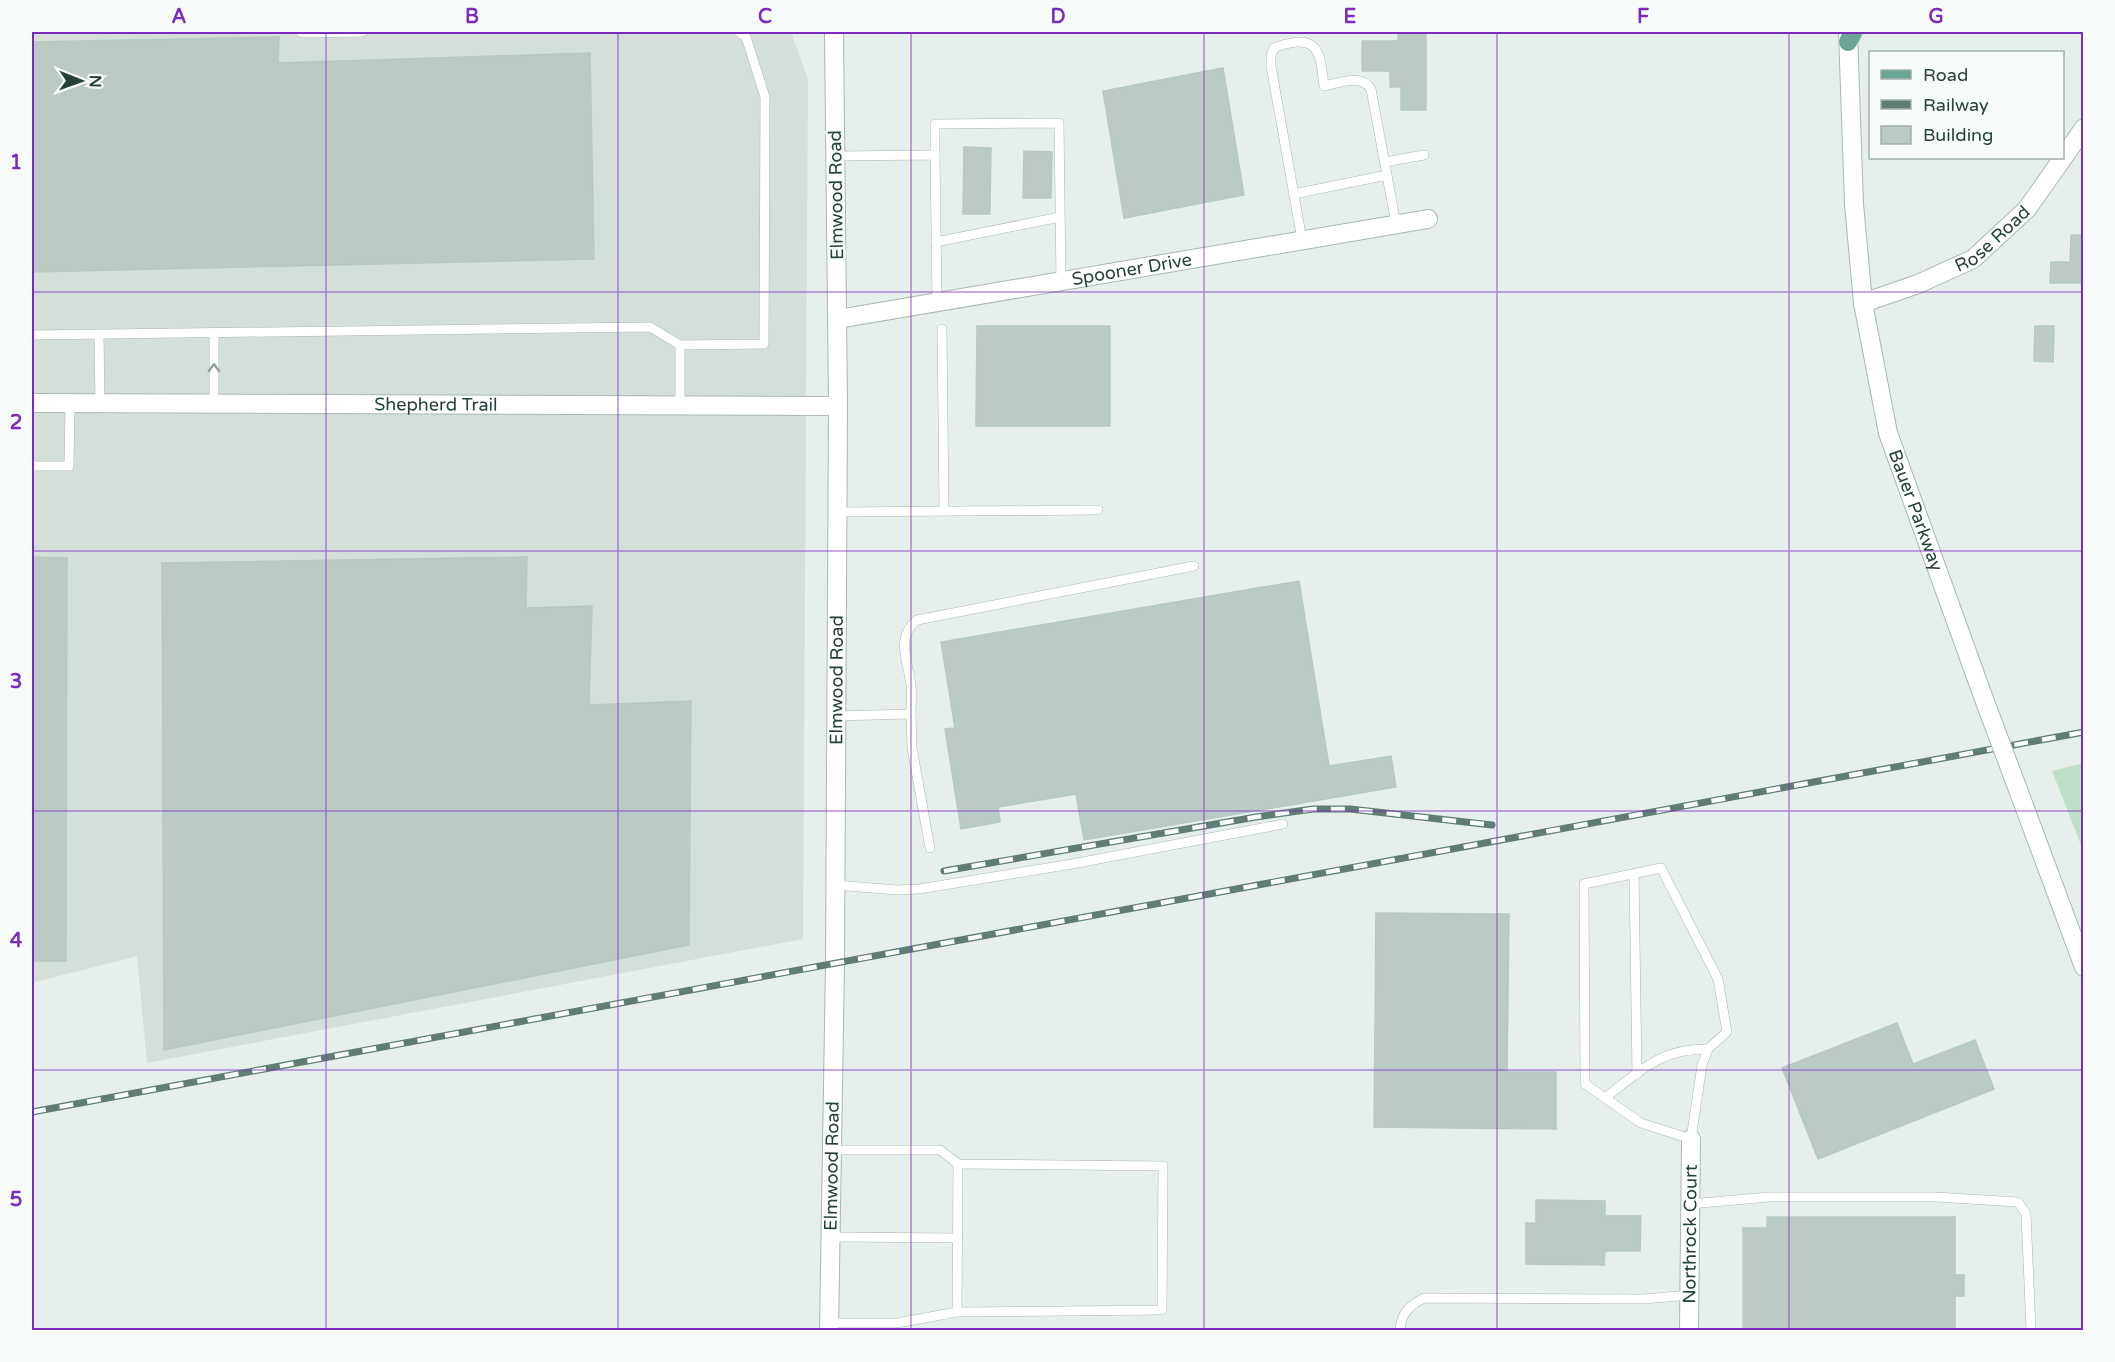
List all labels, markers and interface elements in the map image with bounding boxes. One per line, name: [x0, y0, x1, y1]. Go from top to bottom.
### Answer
text: A: [172, 5, 187, 29]
text: B: [465, 5, 479, 29]
text: C: [758, 5, 772, 29]
text: D: [1050, 5, 1066, 29]
text: E: [1344, 5, 1357, 29]
text: F: [1637, 5, 1649, 29]
text: G: [1928, 5, 1944, 29]
north arrow: [51, 51, 111, 111]
legend: [1869, 51, 2064, 159]
text: Road: [1923, 64, 1968, 86]
text: N: [85, 75, 105, 88]
text: Railway: [1923, 94, 1989, 116]
text: Building: [1923, 124, 1993, 146]
street label: Elmwood Road: [824, 130, 848, 260]
text: 1: [10, 151, 22, 175]
street label: Rose Road: [1951, 201, 2035, 277]
street label: Spooner Drive: [1070, 248, 1193, 290]
one-way arrow: [208, 364, 220, 373]
street label: Shepherd Trail: [374, 393, 498, 416]
text: 2: [10, 411, 22, 435]
street label: Bauer Parkway: [1884, 446, 1948, 574]
street label: Elmwood Road: [825, 615, 848, 745]
text: 3: [10, 670, 22, 694]
text: 4: [10, 929, 23, 953]
street label: Elmwood Road: [820, 1101, 844, 1231]
street label: Northrock Court: [1678, 1164, 1702, 1304]
text: 5: [10, 1188, 22, 1212]

